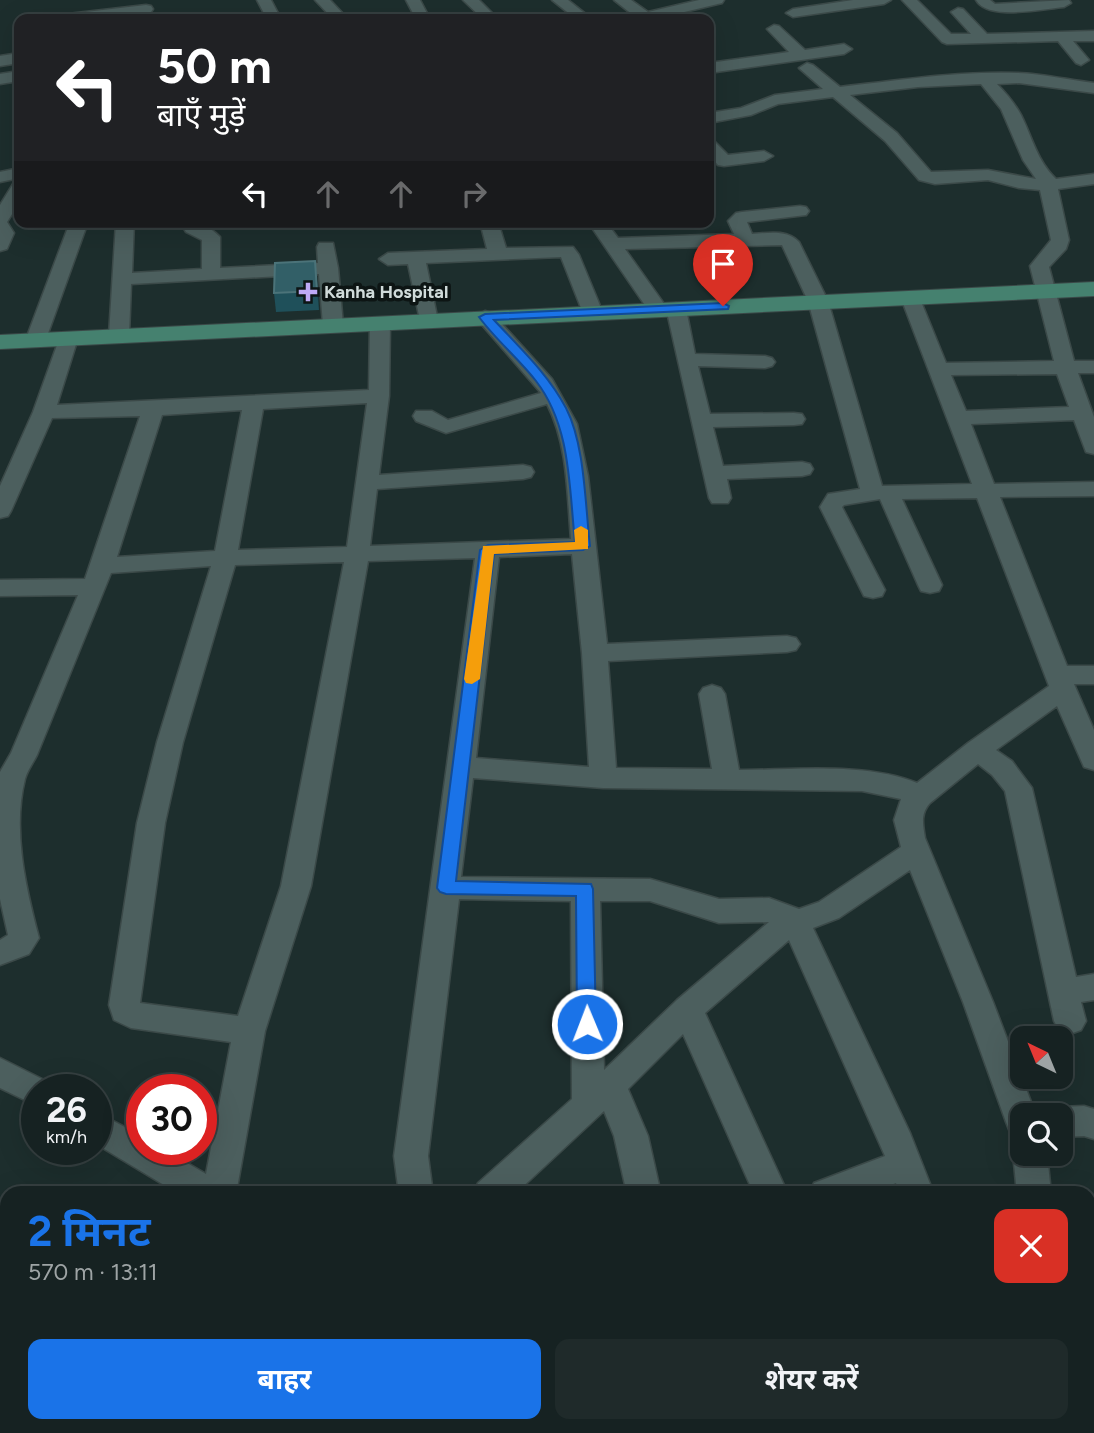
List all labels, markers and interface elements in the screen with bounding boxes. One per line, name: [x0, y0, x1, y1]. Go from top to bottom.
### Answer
text: 50 m: [157, 36, 272, 95]
icon: left: [42, 42, 133, 133]
text: बाएँ मुड़ें: [157, 96, 245, 134]
icon: left: [236, 175, 274, 213]
icon: ahead: [309, 175, 347, 213]
icon: ahead: [382, 175, 420, 213]
icon: right: [455, 175, 493, 213]
pin: [693, 234, 753, 306]
icon: arrive: [704, 245, 742, 283]
place label: Kanha Hospital: [324, 281, 448, 303]
marker: Kanha Hospital: [298, 282, 318, 302]
position arrow: [550, 987, 624, 1061]
north arrow: [1010, 1026, 1073, 1088]
map controls: [1010, 1026, 1073, 1166]
speed limit sign: 30: [126, 1074, 217, 1165]
text: 26: [46, 1089, 87, 1131]
button: search: [1010, 1103, 1073, 1166]
text: km/h: [46, 1126, 87, 1148]
text: 2 मिनट: [28, 1206, 150, 1257]
button: close: [994, 1209, 1068, 1283]
text: 570 m · 13:11: [28, 1258, 158, 1286]
button: बाहर: [28, 1339, 541, 1419]
button: शेयर करें: [555, 1339, 1068, 1419]

